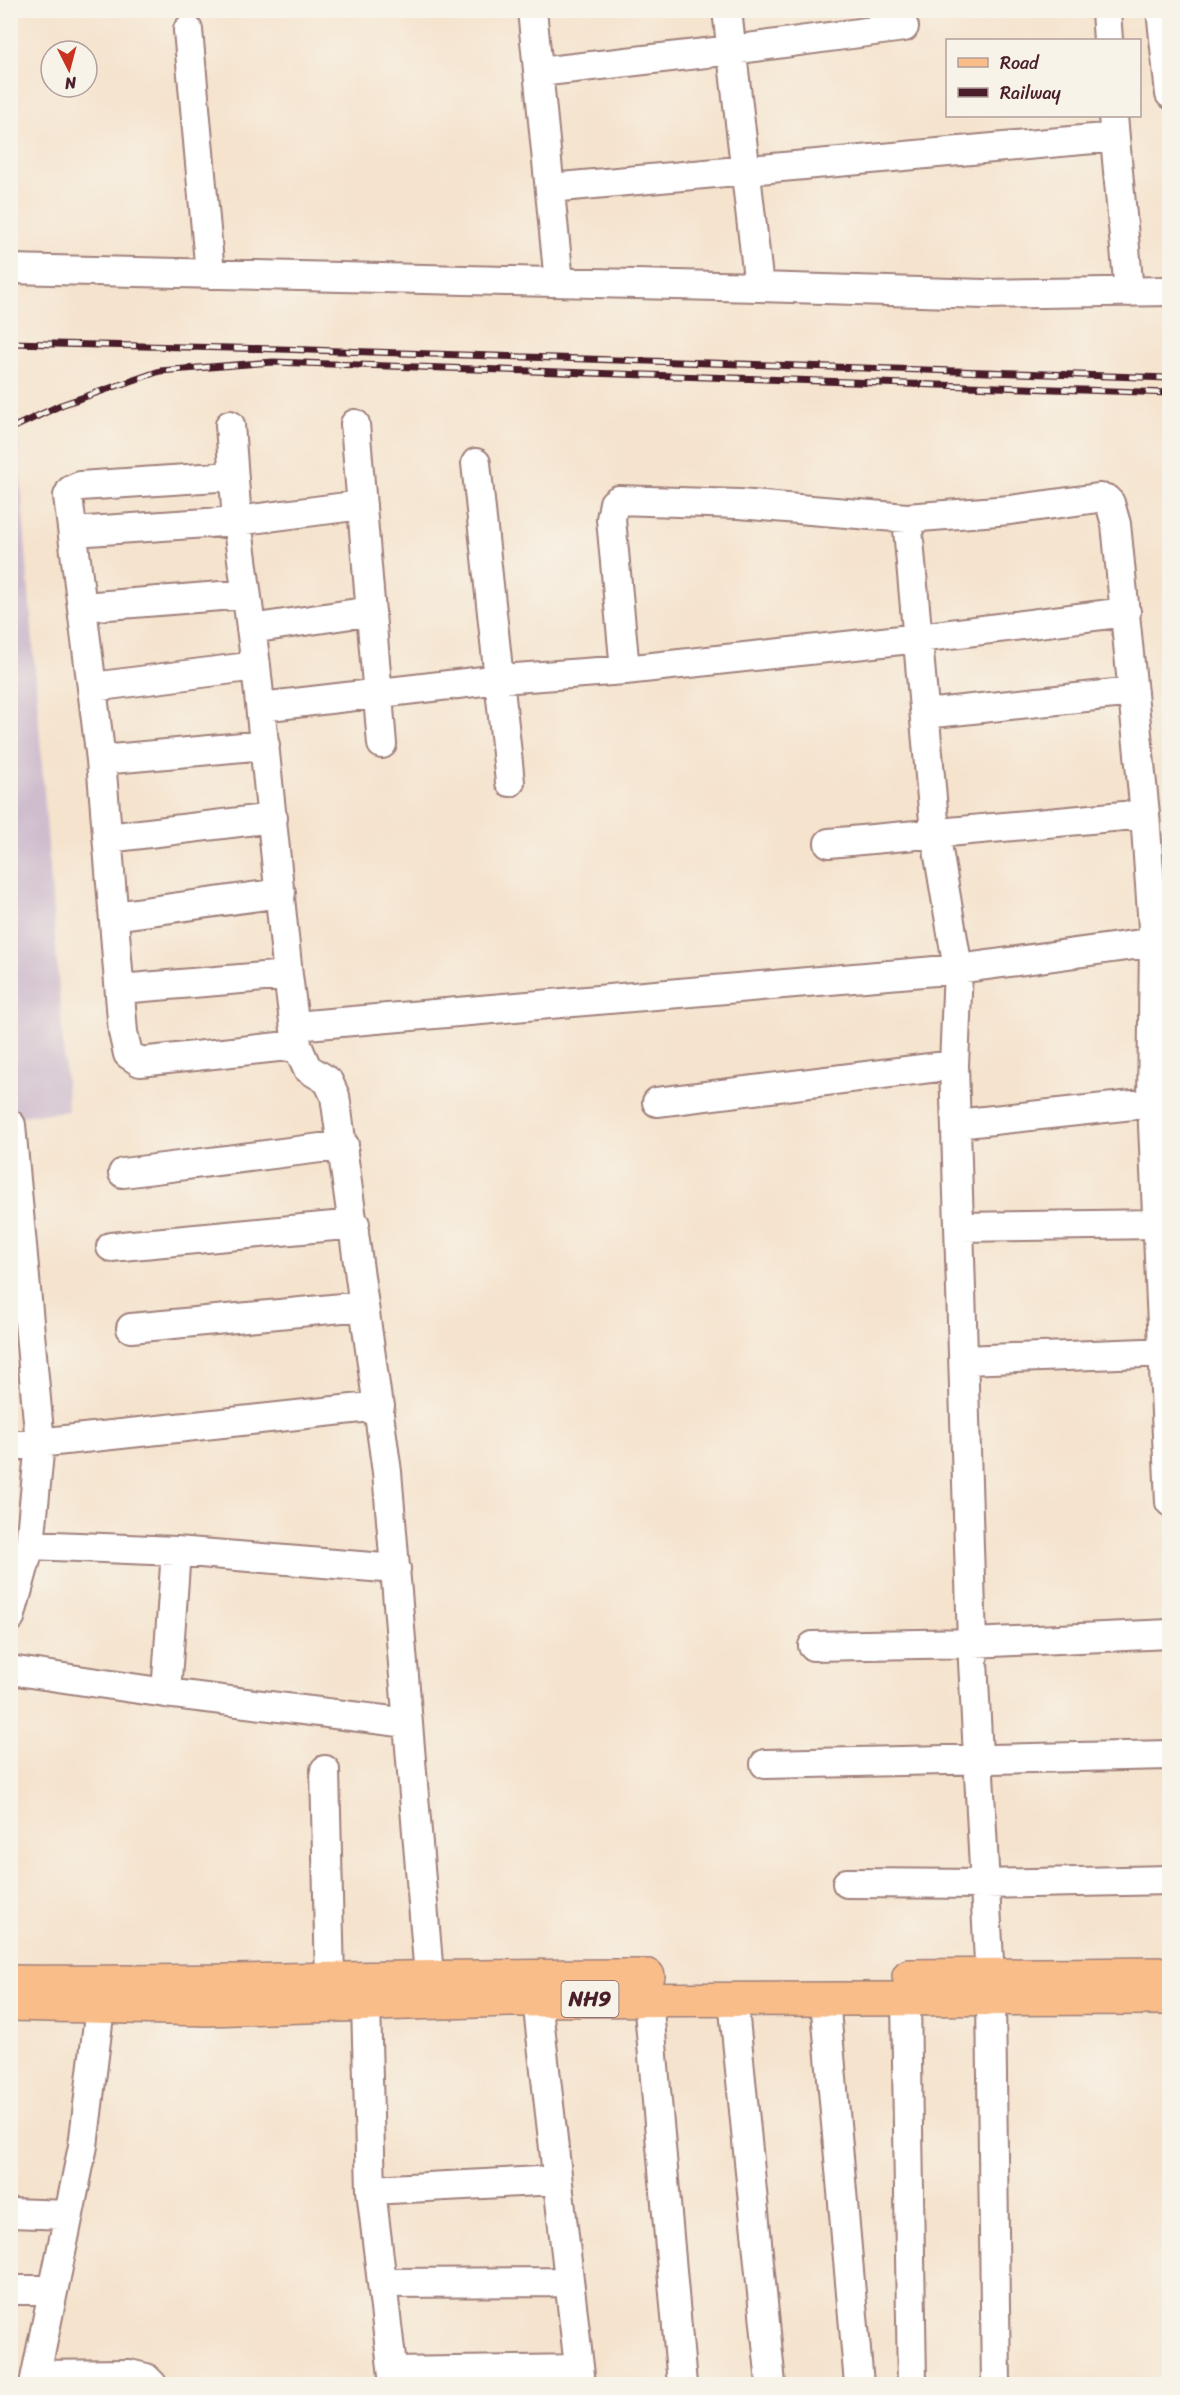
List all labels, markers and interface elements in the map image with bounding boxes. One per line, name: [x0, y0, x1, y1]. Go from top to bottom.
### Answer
north arrow: [39, 39, 99, 99]
legend: [946, 39, 1141, 117]
text: Road: [1000, 47, 1040, 79]
text: N: [63, 68, 79, 99]
text: Railway: [1000, 77, 1062, 109]
road number: NH9: [562, 1981, 618, 2017]

